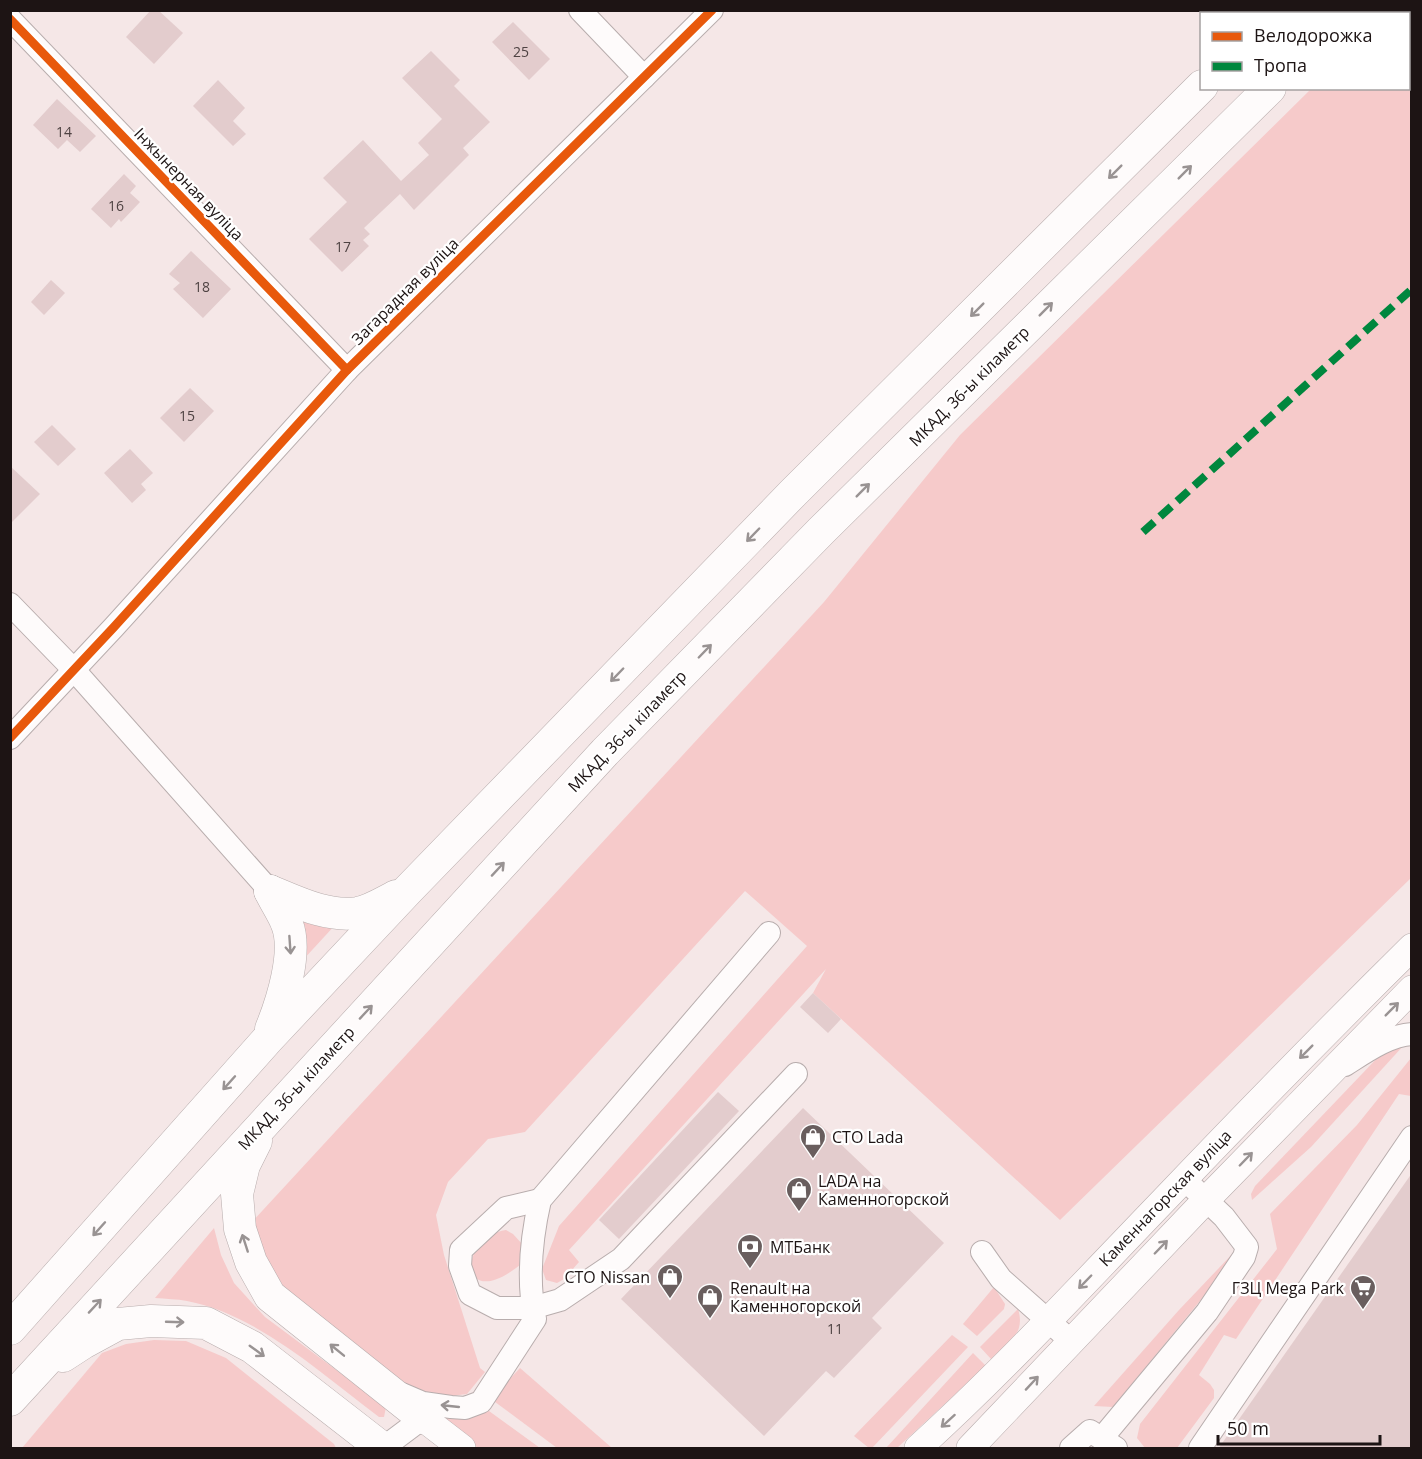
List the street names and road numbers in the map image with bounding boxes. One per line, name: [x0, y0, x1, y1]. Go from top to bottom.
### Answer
street label: Інжынерная вуліца: [129, 123, 249, 245]
street label: Загарадная вуліца: [347, 233, 463, 349]
street label: МКАД, 36-ы кіламетр: [904, 321, 1034, 451]
street label: МКАД, 36-ы кіламетр: [563, 665, 691, 797]
street label: МКАД, 36-ы кіламетр: [233, 1021, 359, 1155]
street label: Каменнагорская вуліца: [1094, 1125, 1236, 1271]

